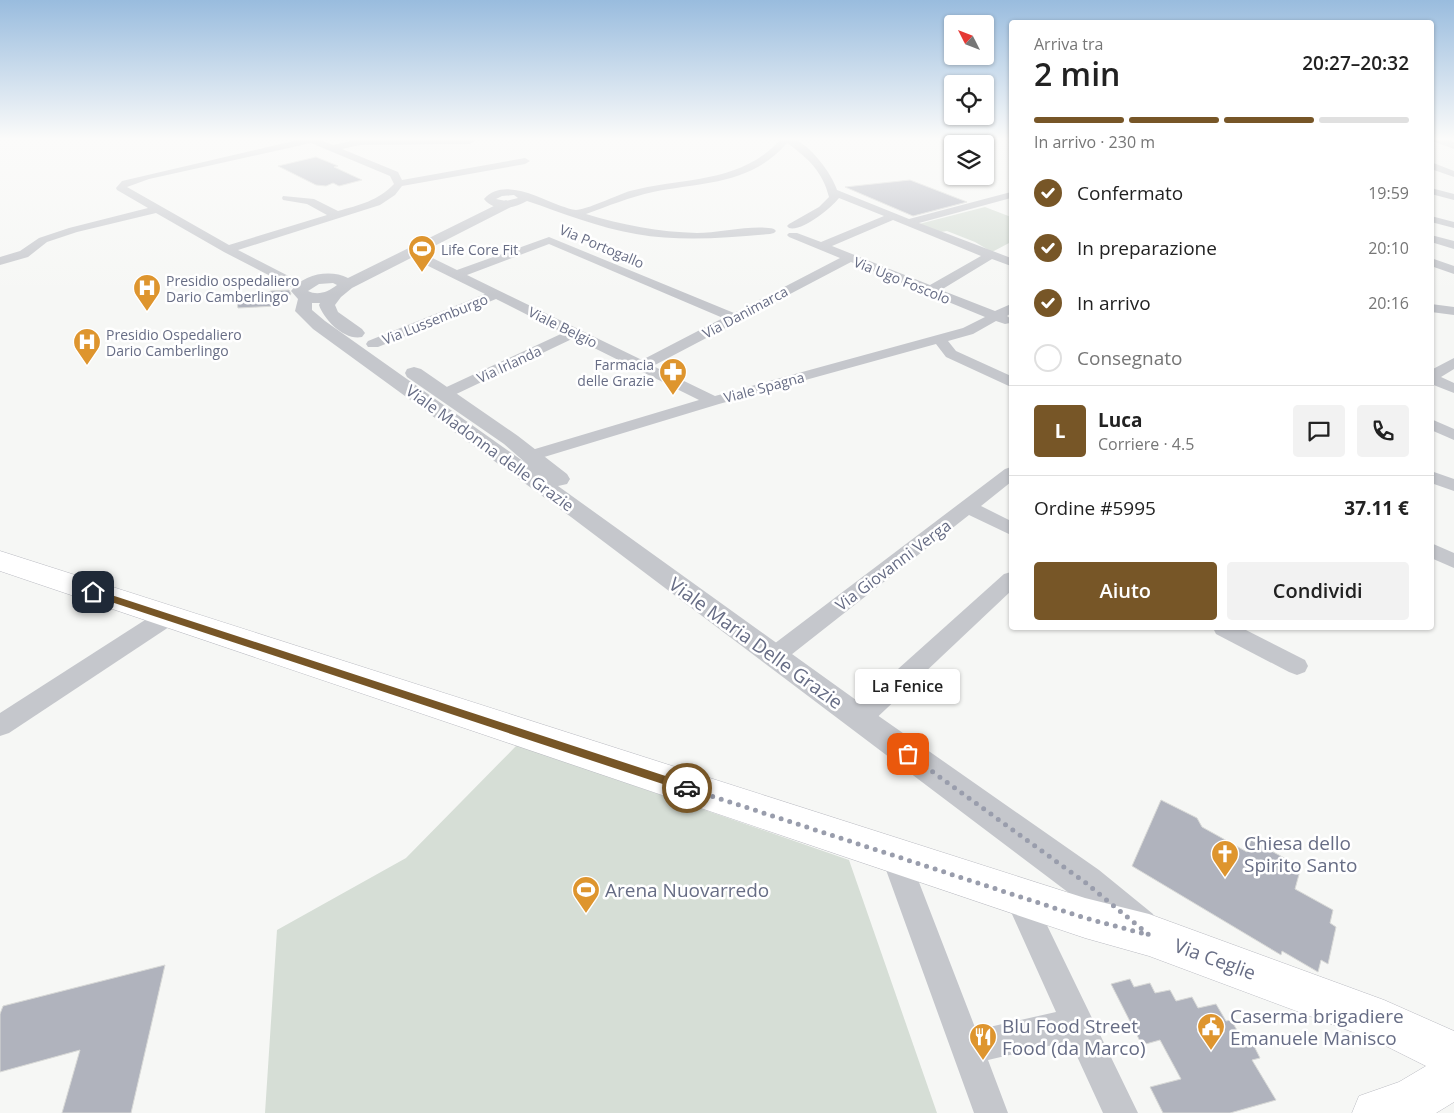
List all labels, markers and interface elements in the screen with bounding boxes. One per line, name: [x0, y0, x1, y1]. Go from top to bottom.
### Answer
north arrow: [944, 15, 994, 65]
map controls: [944, 15, 994, 185]
text: Arriva tra: [1034, 33, 1103, 55]
text: 20:27–20:32: [1302, 50, 1409, 76]
text: 2 min: [1034, 52, 1120, 95]
button: locate: [944, 75, 994, 125]
text: In arrivo · 230 m: [1034, 131, 1155, 153]
button: layers: [944, 135, 994, 185]
icon: check: [1034, 179, 1062, 207]
text: Confermato: [1077, 180, 1183, 206]
text: 19:59: [1368, 182, 1409, 204]
street label: Via Portogallo: [557, 220, 647, 272]
sports icon: Life Core Fit: [407, 234, 437, 273]
icon: check: [1034, 234, 1062, 262]
text: In preparazione: [1077, 235, 1217, 261]
text: 20:10: [1368, 237, 1409, 259]
place label: Life Core Fit: [441, 240, 518, 259]
street label: Via Ugo Foscolo: [851, 252, 953, 308]
place label: Presidio ospedaliero Dario Camberlingo: [166, 271, 299, 306]
hospital icon: Presidio ospedaliero Dario Camberlingo: [132, 273, 162, 312]
street label: Via Danimarca: [699, 281, 791, 343]
street label: Via Lussemburgo: [379, 289, 491, 349]
icon: check: [1034, 289, 1062, 317]
text: In arrivo: [1077, 290, 1151, 316]
text: 20:16: [1368, 292, 1409, 314]
street label: Viale Belgio: [525, 302, 601, 352]
place label: Presidio Ospedaliero Dario Camberlingo: [106, 325, 242, 360]
hospital icon: Presidio Ospedaliero Dario Camberlingo: [72, 327, 102, 366]
street label: Via Irlanda: [474, 341, 544, 387]
text: Consegnato: [1077, 345, 1183, 371]
place label: Farmacia delle Grazie: [577, 355, 654, 390]
pharmacy icon: Farmacia delle Grazie: [658, 357, 688, 396]
street label: Viale Spagna: [722, 367, 806, 407]
street label: Viale Madonna delle Grazie: [402, 380, 578, 516]
button: chat: [1293, 405, 1345, 457]
button: phone: [1357, 405, 1409, 457]
text: Luca: [1098, 407, 1142, 433]
text: L: [1055, 418, 1065, 444]
text: Corriere · 4.5: [1098, 433, 1194, 455]
text: Ordine #5995: [1034, 495, 1156, 521]
text: 37.11 €: [1344, 495, 1409, 521]
street label: Via Giovanni Verga: [831, 514, 955, 616]
button: Aiuto: [1034, 562, 1217, 620]
button: Condividi: [1227, 562, 1409, 620]
pin: [72, 571, 114, 613]
street label: Viale Maria Delle Grazie: [664, 571, 848, 715]
icon: home: [79, 578, 107, 606]
callout: La Fenice: [856, 669, 960, 704]
text: La Fenice: [872, 675, 943, 697]
pin: [887, 733, 929, 775]
icon: bag: [894, 740, 922, 768]
courier: [662, 763, 712, 813]
icon: car: [673, 774, 701, 802]
place label: Chiesa dello Spirito Santo: [1244, 830, 1357, 878]
church icon: Chiesa dello Spirito Santo: [1210, 839, 1240, 878]
sports icon: Arena Nuovarredo: [571, 875, 601, 914]
place label: Arena Nuovarredo: [605, 877, 769, 903]
street label: Via Ceglie: [1171, 932, 1259, 986]
place label: Caserma brigadiere Emanuele Manisco: [1230, 1003, 1404, 1051]
public building icon: Caserma brigadiere Emanuele Manisco: [1196, 1012, 1226, 1051]
place label: Blu Food Street Food (da Marco): [1002, 1013, 1146, 1061]
restaurant icon: Blu Food Street Food (da Marco): [968, 1022, 998, 1061]

